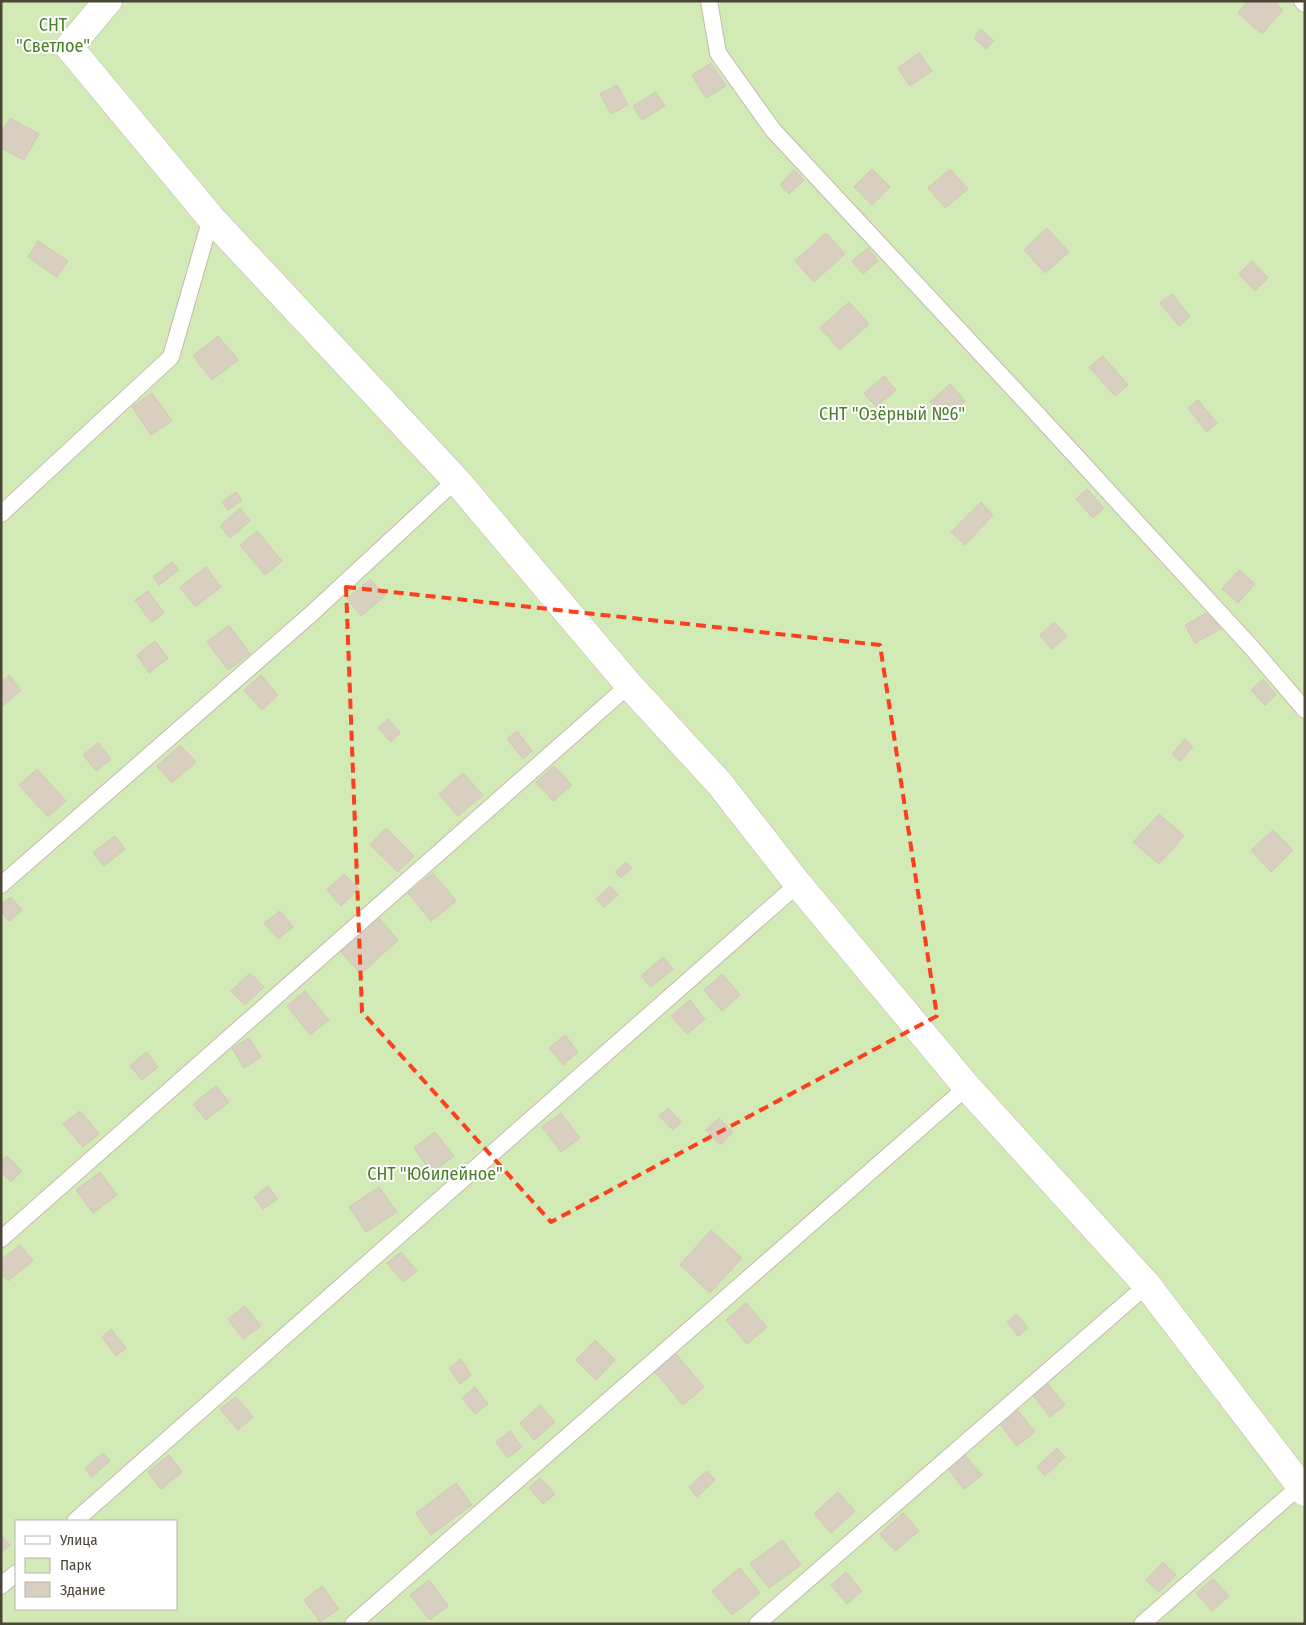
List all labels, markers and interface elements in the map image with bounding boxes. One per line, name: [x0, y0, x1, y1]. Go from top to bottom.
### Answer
park label: СНТ "Светлое": [16, 14, 90, 57]
park label: СНТ "Озёрный №6": [819, 403, 965, 425]
park label: СНТ "Юбилейное": [367, 1163, 503, 1185]
legend: [15, 1520, 178, 1610]
text: Улица: [59, 1531, 98, 1549]
text: Парк: [60, 1556, 91, 1574]
text: Здание: [60, 1581, 106, 1599]

